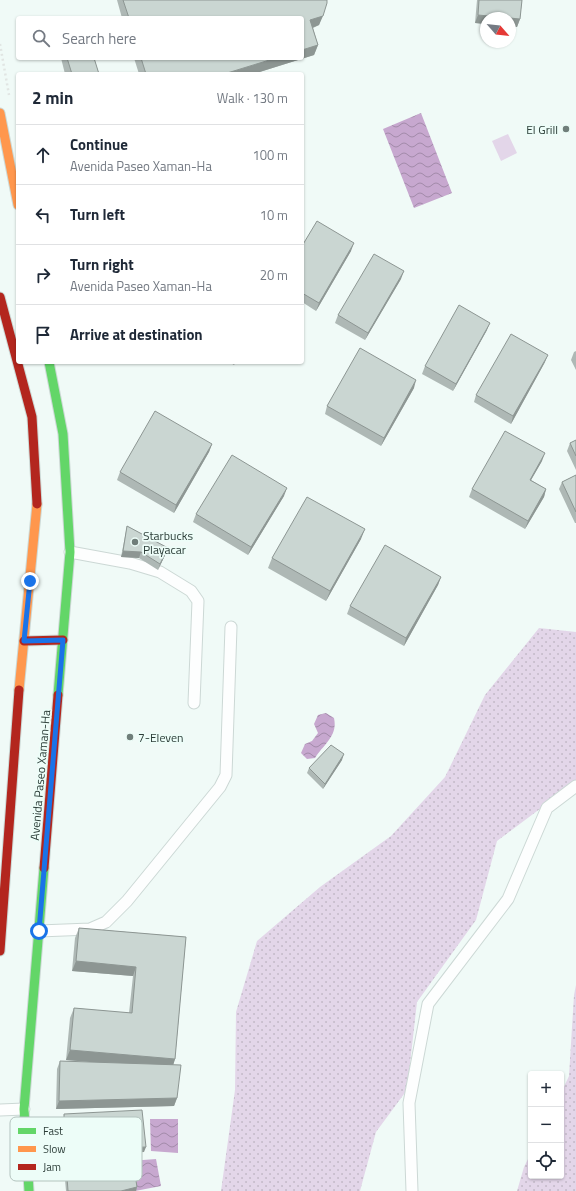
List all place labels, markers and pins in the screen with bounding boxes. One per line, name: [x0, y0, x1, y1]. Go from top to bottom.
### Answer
place label: El Grill: [526, 120, 558, 139]
marker: El Grill: [561, 124, 571, 134]
place label: Starbucks Playacar: [143, 526, 193, 559]
marker: Starbucks Playacar: [130, 537, 140, 547]
place label: 7-Eleven: [138, 728, 184, 747]
marker: 7-Eleven: [125, 732, 135, 742]

